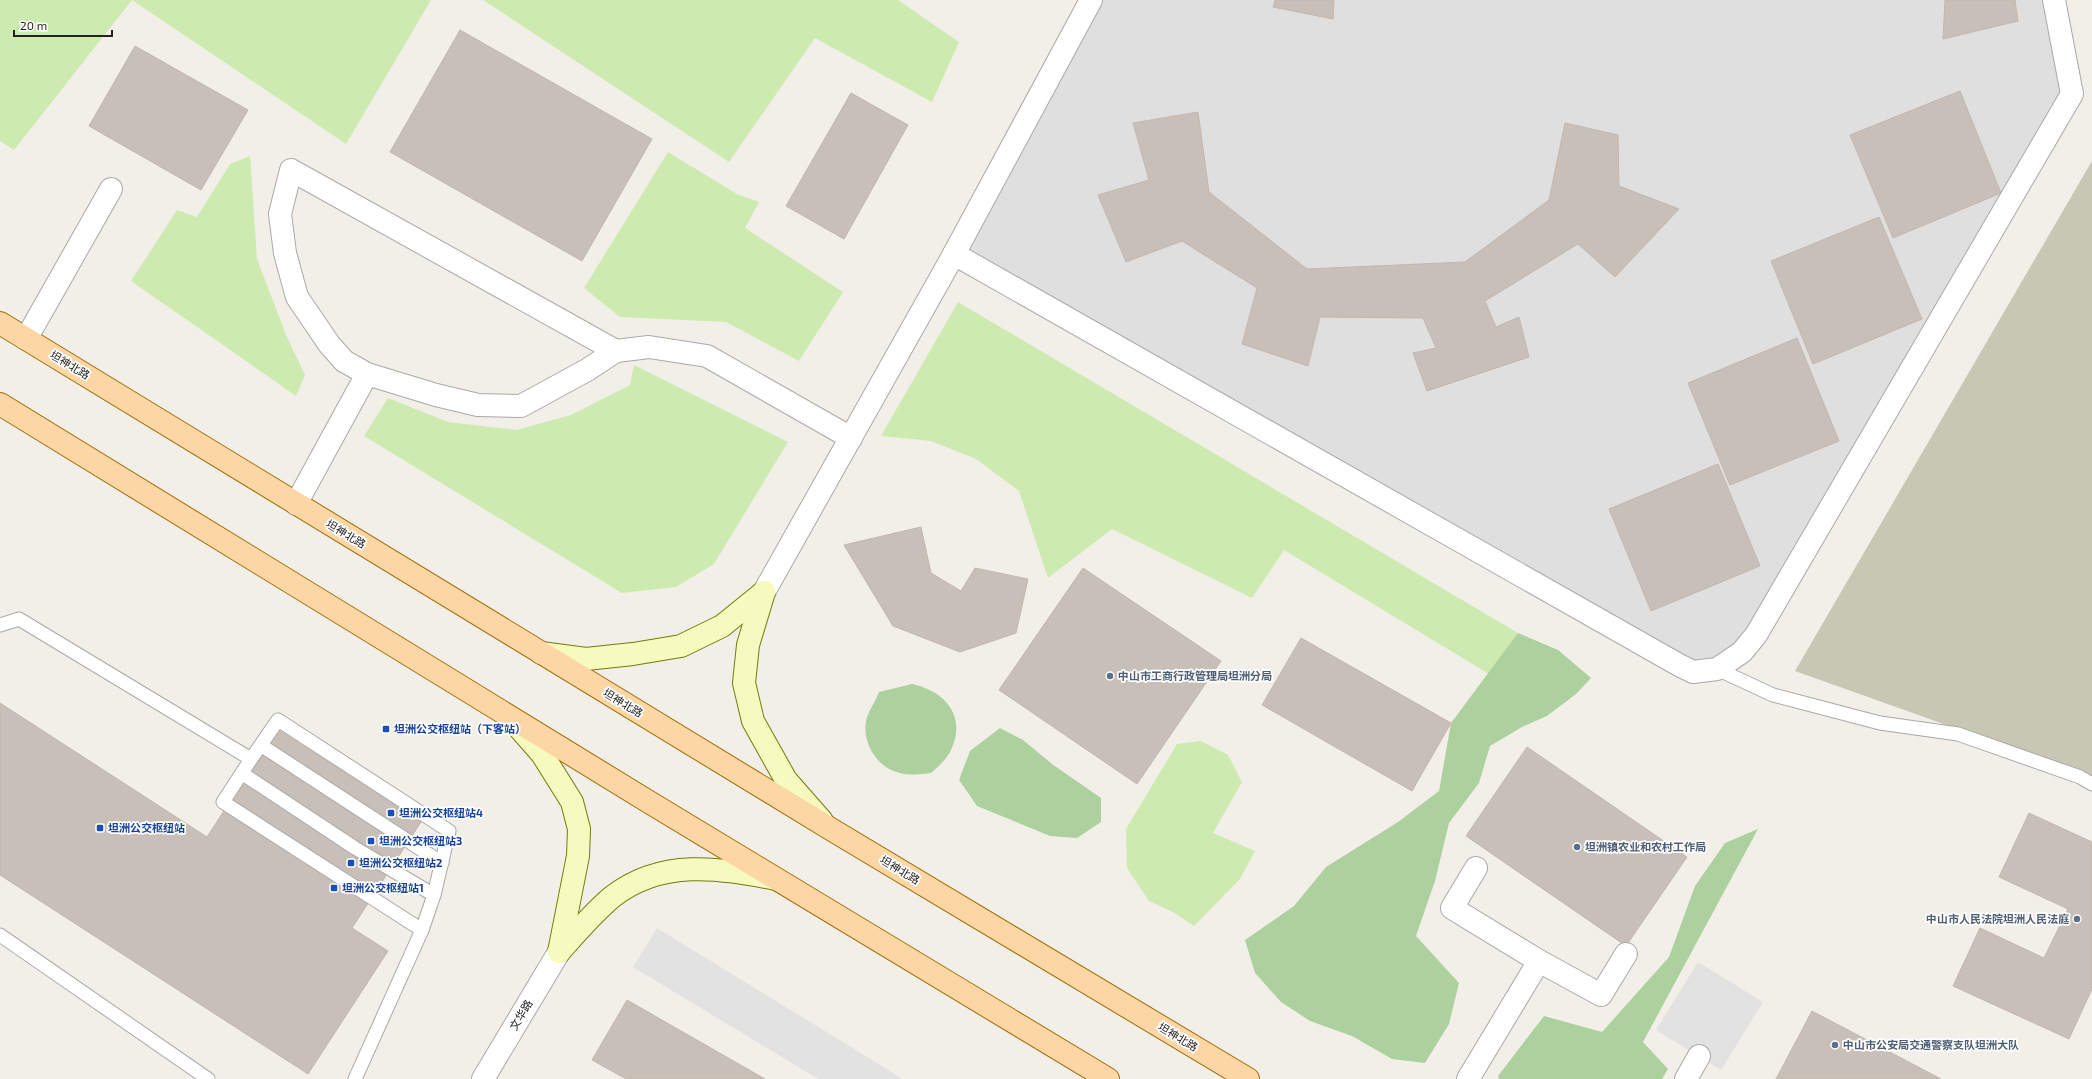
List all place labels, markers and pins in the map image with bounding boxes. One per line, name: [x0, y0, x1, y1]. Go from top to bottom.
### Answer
place label: 中山市工商行政管理局坦洲分局: [1118, 669, 1272, 682]
marker: 中山市工商行政管理局坦洲分局: [1105, 671, 1115, 681]
place label: 坦洲公交枢纽站（下客站）: [394, 722, 526, 735]
marker: 坦洲公交枢纽站（下客站）: [381, 724, 391, 734]
place label: 坦洲公交枢纽站4: [399, 806, 483, 819]
marker: 坦洲公交枢纽站4: [386, 808, 396, 818]
place label: 坦洲公交枢纽站: [108, 821, 185, 834]
marker: 坦洲公交枢纽站: [95, 823, 105, 833]
place label: 坦洲公交枢纽站3: [379, 834, 462, 847]
marker: 坦洲公交枢纽站3: [366, 836, 376, 846]
place label: 坦洲镇农业和农村工作局: [1585, 840, 1706, 853]
marker: 坦洲镇农业和农村工作局: [1572, 842, 1582, 852]
place label: 坦洲公交枢纽站2: [359, 856, 442, 869]
marker: 坦洲公交枢纽站2: [346, 858, 356, 868]
place label: 坦洲公交枢纽站1: [342, 881, 424, 894]
marker: 坦洲公交枢纽站1: [329, 883, 339, 893]
place label: 中山市人民法院坦洲人民法庭: [1926, 912, 2069, 925]
marker: 中山市人民法院坦洲人民法庭: [2072, 914, 2082, 924]
place label: 中山市公安局交通警察支队坦洲大队: [1843, 1038, 2019, 1051]
marker: 中山市公安局交通警察支队坦洲大队: [1830, 1040, 1840, 1050]

